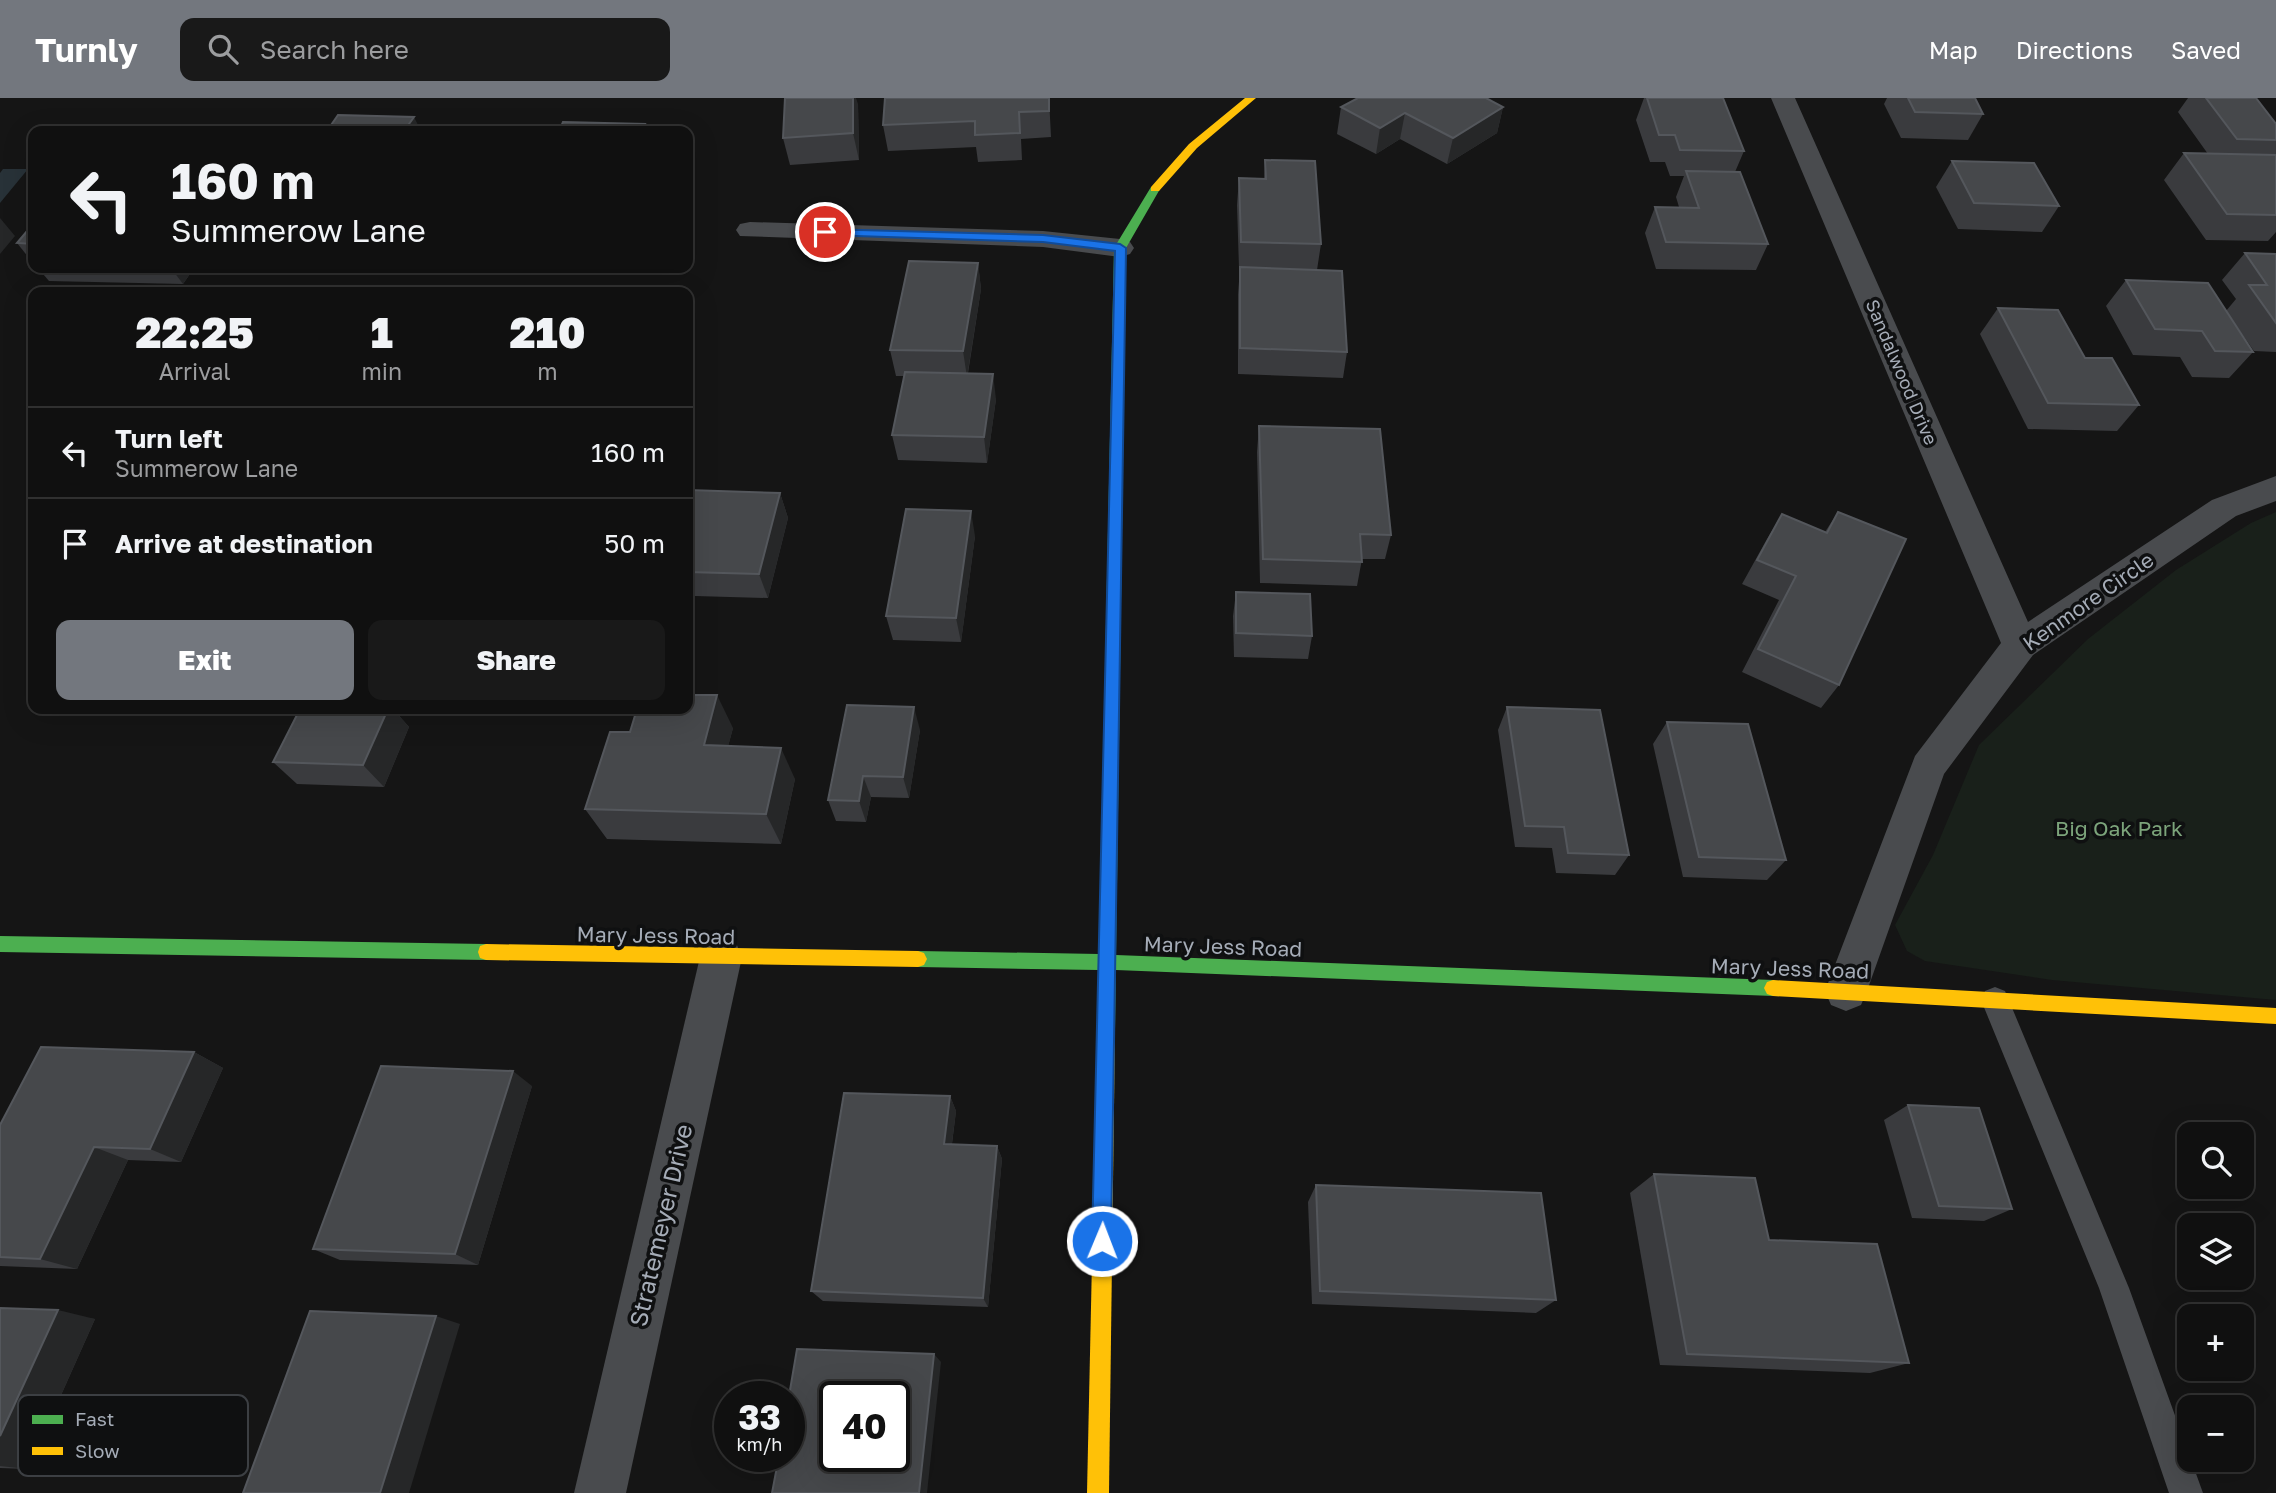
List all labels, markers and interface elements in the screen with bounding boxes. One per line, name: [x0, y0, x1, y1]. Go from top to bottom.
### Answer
search box: [180, 18, 670, 81]
text: Turnly: [35, 30, 138, 69]
icon: search: [204, 30, 242, 68]
text: Search here: [260, 34, 409, 65]
text: Map: [1929, 35, 1978, 64]
text: Directions: [2016, 35, 2133, 64]
text: Saved: [2171, 35, 2241, 64]
text: 160 m: [171, 151, 314, 210]
icon: left: [56, 154, 147, 245]
pin: [795, 202, 855, 262]
text: Summerow Lane: [171, 211, 426, 249]
icon: arrive: [806, 213, 844, 251]
street label: Sandalwood Drive: [1861, 296, 1943, 448]
text: 22:25: [135, 307, 254, 357]
text: 1: [371, 307, 393, 357]
text: 210: [510, 307, 586, 357]
text: Arrival: [159, 357, 231, 385]
text: min: [361, 357, 402, 385]
text: m: [537, 357, 558, 385]
text: Turn left: [115, 423, 223, 454]
icon: left: [56, 434, 94, 472]
text: 160 m: [591, 437, 665, 468]
text: Summerow Lane: [115, 454, 298, 482]
icon: arrive: [56, 525, 94, 563]
text: Arrive at destination: [115, 528, 373, 559]
text: 50 m: [604, 528, 665, 559]
street label: Kenmore Circle: [2018, 546, 2158, 656]
button: Exit: [56, 620, 354, 700]
button: Share: [368, 620, 665, 700]
park label: Big Oak Park: [2055, 815, 2183, 841]
street label: Mary Jess Road: [577, 921, 735, 949]
street label: Mary Jess Road: [1143, 930, 1303, 962]
street label: Mary Jess Road: [1710, 952, 1870, 984]
street label: Stratemeyer Drive: [623, 1121, 697, 1329]
map controls: [2177, 1122, 2254, 1472]
button: search: [2177, 1122, 2254, 1199]
position arrow: [1065, 1204, 1139, 1278]
button: layers: [2177, 1213, 2254, 1290]
button: +: [2177, 1304, 2254, 1381]
speed limit sign: 40: [819, 1381, 910, 1472]
legend: [18, 1395, 248, 1476]
button: −: [2177, 1395, 2254, 1472]
text: 33: [738, 1396, 781, 1438]
text: Fast: [75, 1407, 114, 1430]
text: km/h: [737, 1433, 782, 1455]
text: Slow: [75, 1439, 120, 1462]

